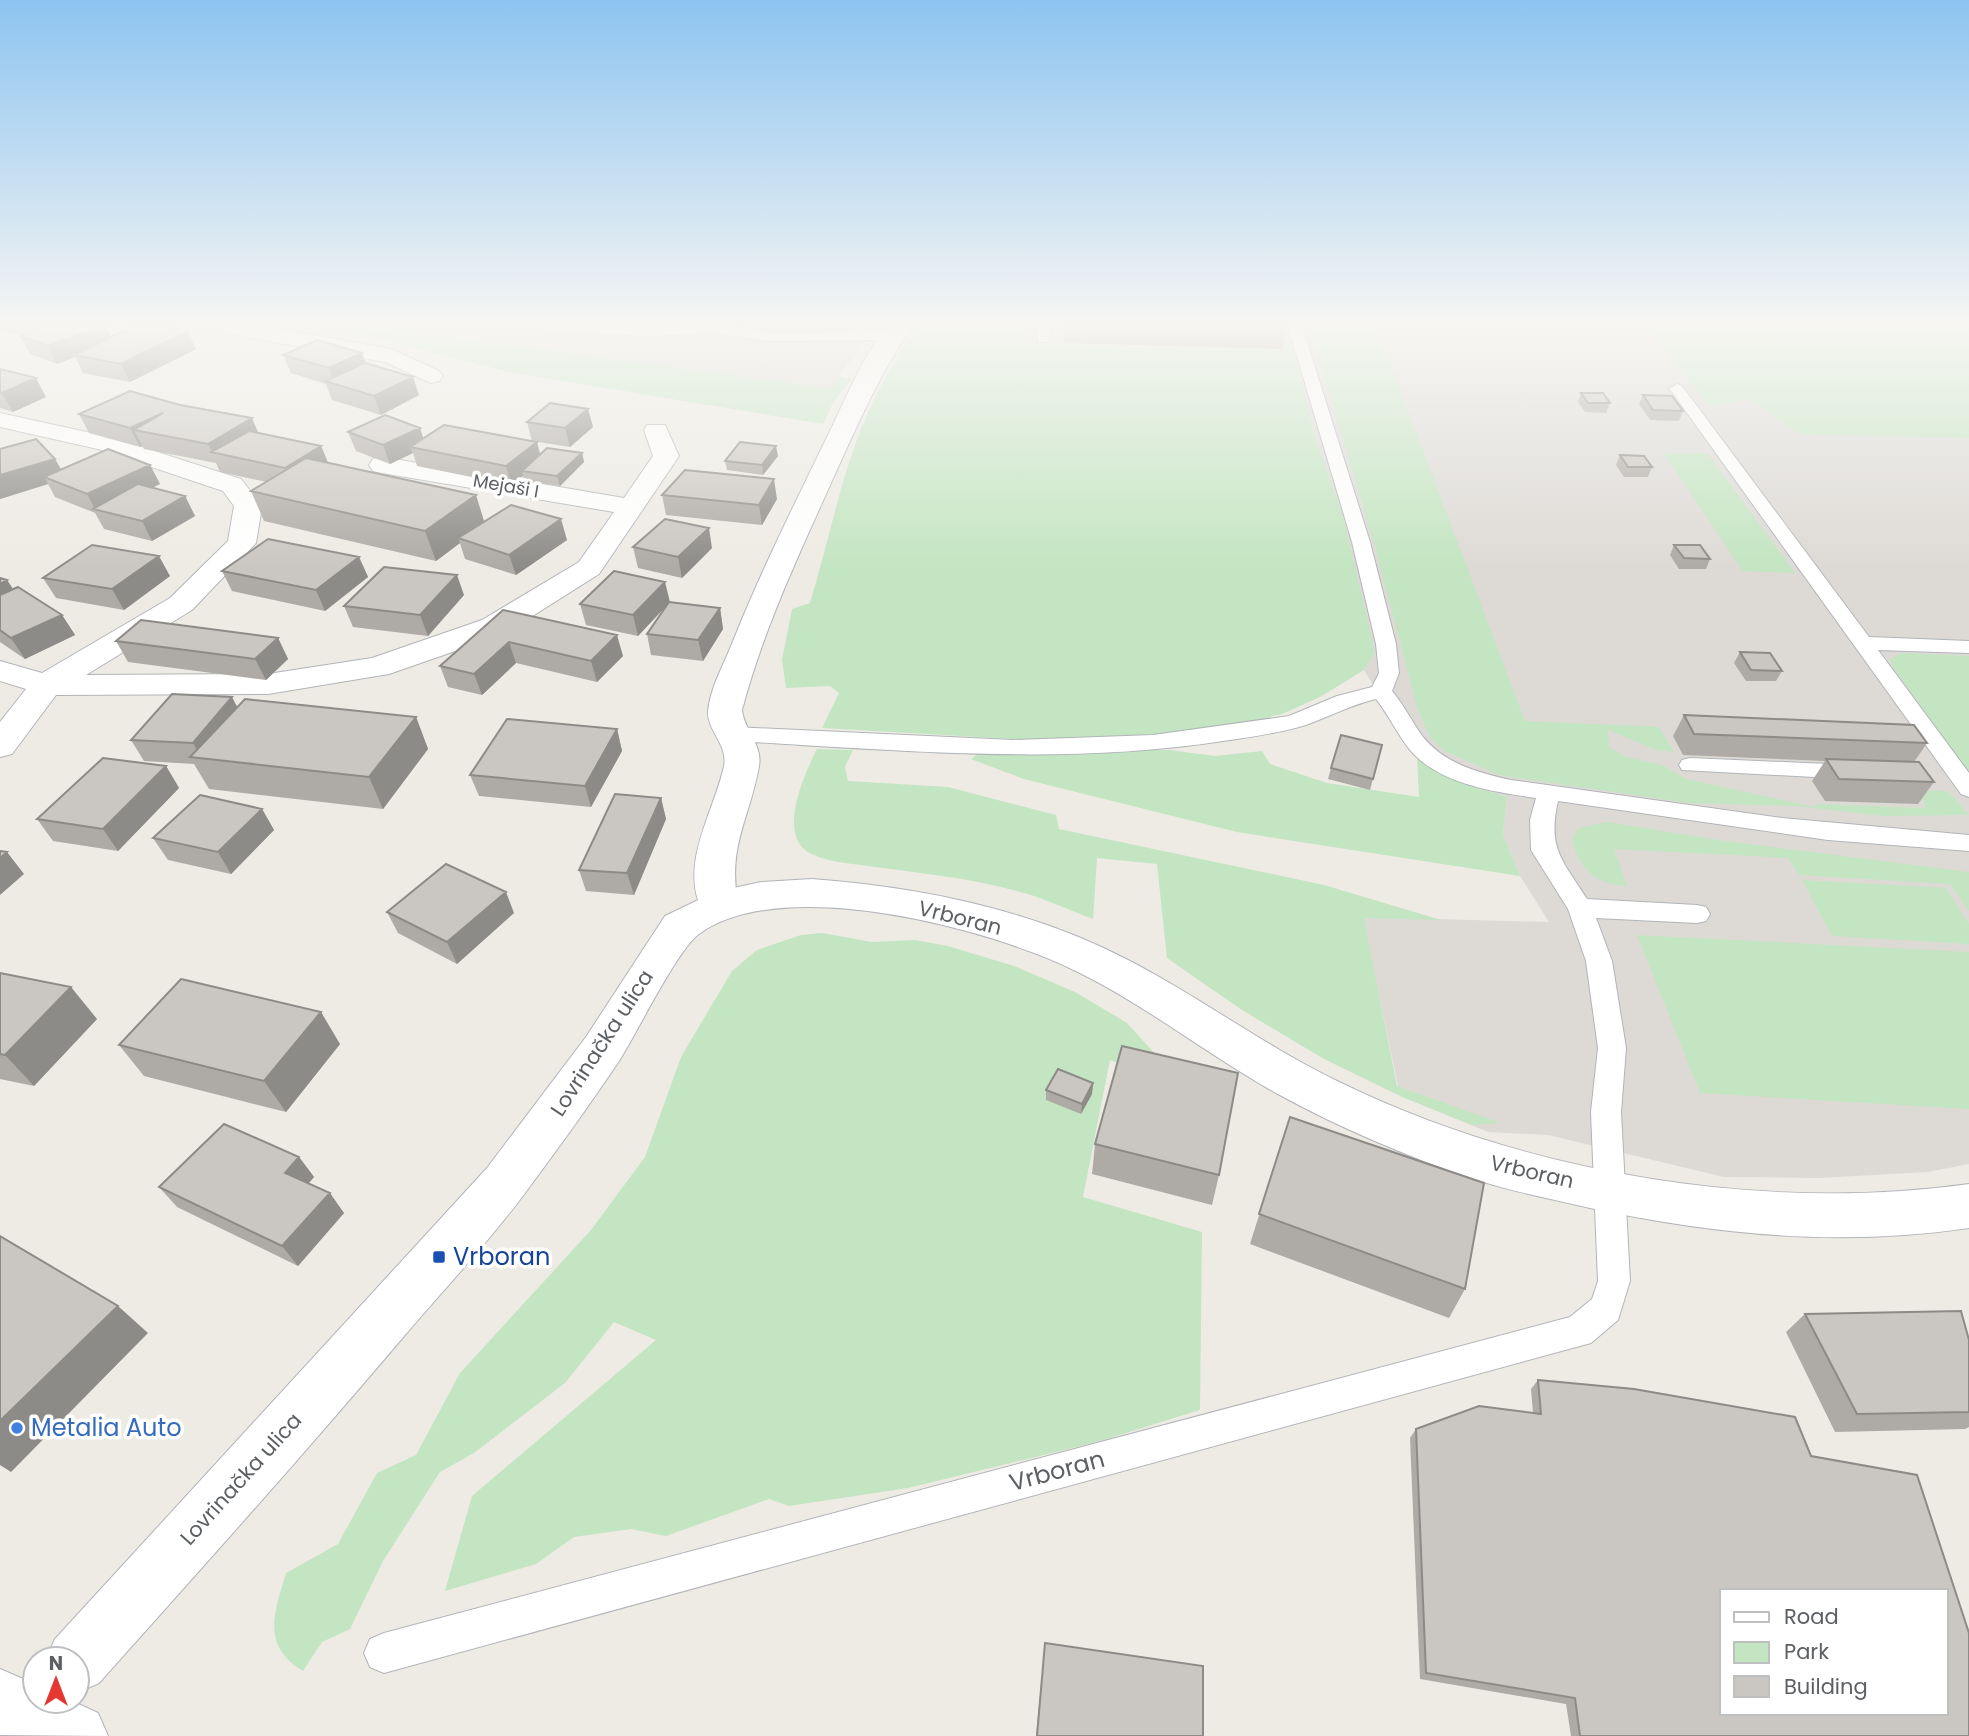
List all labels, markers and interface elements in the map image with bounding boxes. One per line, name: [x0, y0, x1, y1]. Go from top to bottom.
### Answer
street label: Mejaši I: [471, 467, 541, 504]
street label: Vrboran: [915, 893, 1005, 942]
street label: Lovrinačka ulica: [543, 964, 660, 1121]
street label: Vrboran: [1487, 1148, 1577, 1195]
place label: Vrboran: [453, 1240, 550, 1273]
marker: Vrboran: [431, 1249, 447, 1265]
street label: Lovrinačka ulica: [173, 1406, 308, 1551]
place label: Metalia Auto: [31, 1411, 182, 1444]
marker: Metalia Auto: [9, 1420, 25, 1436]
street label: Vrboran: [1006, 1442, 1108, 1499]
legend: [1720, 1589, 1948, 1715]
text: Road: [1784, 1602, 1839, 1631]
text: Park: [1784, 1637, 1829, 1666]
north arrow: [21, 1645, 91, 1715]
text: N: [49, 1650, 63, 1677]
text: Building: [1784, 1672, 1868, 1701]

